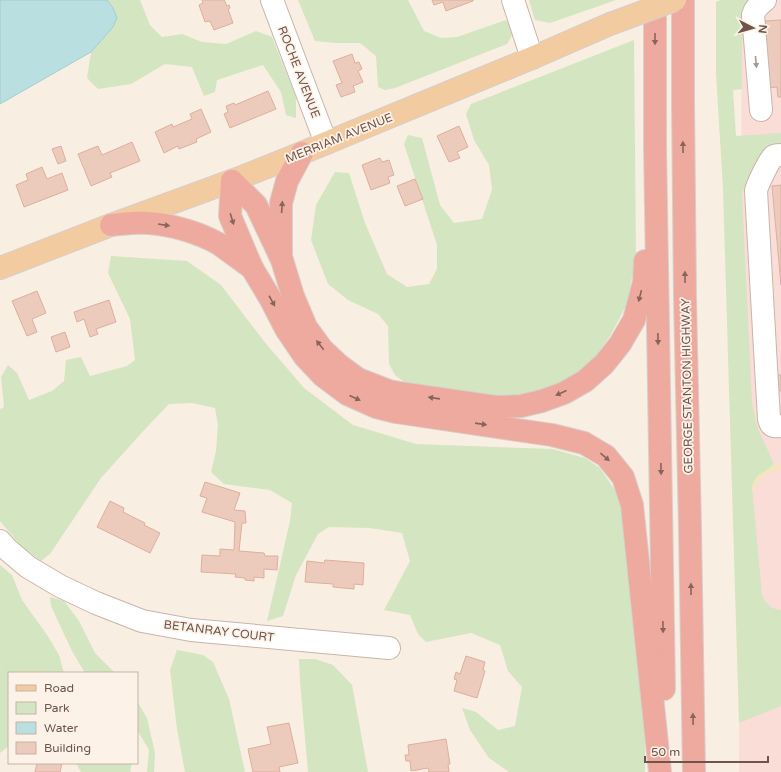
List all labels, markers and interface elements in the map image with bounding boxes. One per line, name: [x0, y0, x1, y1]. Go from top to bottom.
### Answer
north arrow: [733, 8, 773, 48]
street label: ROCHE AVENUE: [275, 24, 323, 120]
text: N: [756, 24, 769, 34]
one-way arrow: [652, 33, 658, 46]
one-way arrow: [753, 56, 760, 68]
street label: MERRIAM AVENUE: [283, 110, 395, 166]
one-way arrow: [680, 141, 687, 153]
one-way arrow: [278, 201, 285, 213]
one-way arrow: [229, 214, 235, 226]
one-way arrow: [158, 222, 170, 228]
one-way arrow: [682, 270, 688, 283]
one-way arrow: [637, 291, 643, 303]
one-way arrow: [268, 295, 275, 307]
street label: GEORGE STANTON HIGHWAY: [678, 298, 696, 474]
one-way arrow: [655, 333, 661, 346]
one-way arrow: [316, 340, 324, 351]
one-way arrow: [555, 391, 567, 397]
one-way arrow: [349, 395, 361, 401]
one-way arrow: [428, 395, 440, 401]
one-way arrow: [475, 421, 487, 427]
one-way arrow: [600, 453, 610, 462]
one-way arrow: [657, 463, 664, 475]
one-way arrow: [688, 582, 694, 595]
street label: BETANRAY COURT: [163, 617, 276, 645]
one-way arrow: [660, 621, 666, 634]
legend: [8, 672, 138, 764]
text: Road: [44, 681, 74, 695]
text: Park: [44, 701, 70, 715]
one-way arrow: [690, 712, 696, 725]
text: Water: [44, 721, 79, 735]
scale bar: [645, 738, 768, 764]
text: Building: [44, 741, 91, 755]
text: 50 m: [651, 745, 680, 759]

